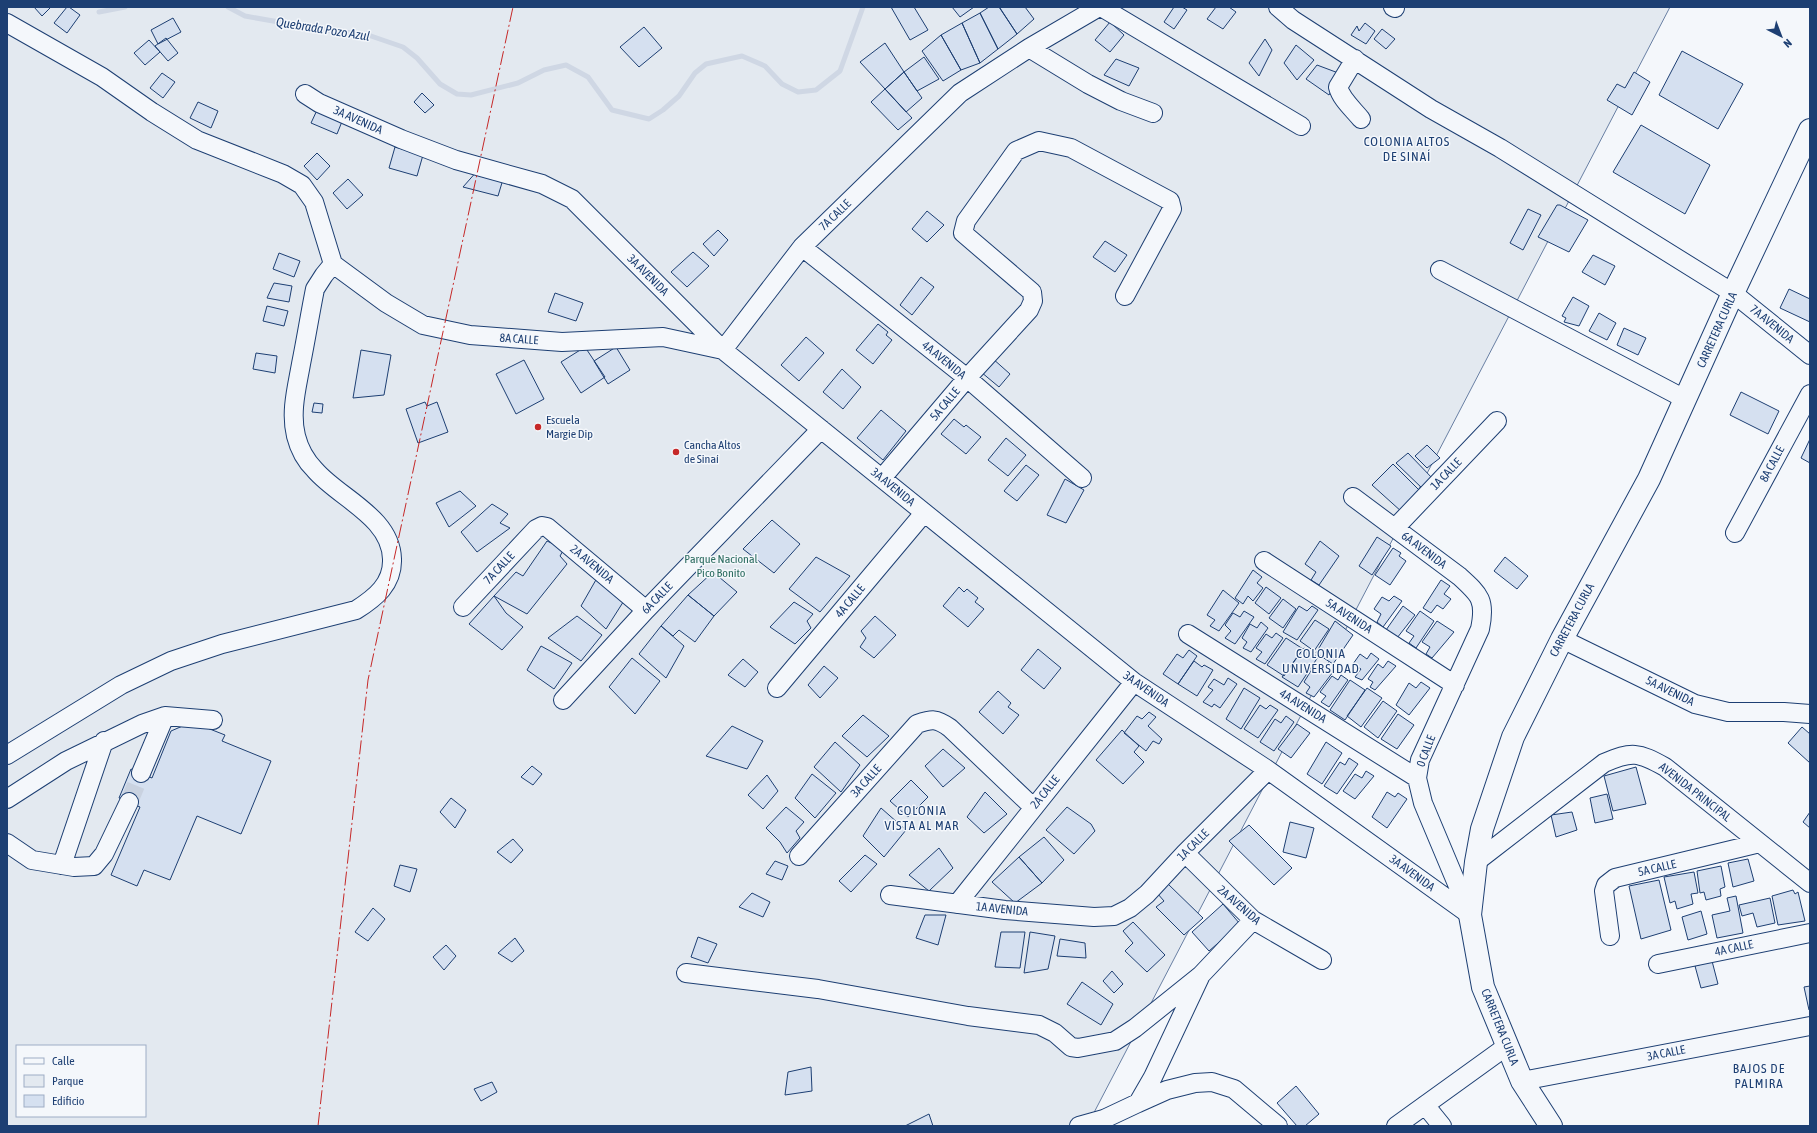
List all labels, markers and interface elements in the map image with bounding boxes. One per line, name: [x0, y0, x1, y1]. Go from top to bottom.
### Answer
water label: Quebrada Pozo Azul: [275, 14, 371, 44]
north arrow: [1761, 16, 1801, 56]
text: N: [1781, 37, 1794, 50]
street label: 3A AVENIDA: [331, 103, 385, 137]
district label: COLONIA ALTOS DE SINAÍ: [1364, 134, 1450, 164]
street label: 7A CALLE: [816, 196, 854, 234]
street label: 3A AVENIDA: [624, 251, 672, 299]
street label: CARRETERA CURLA: [1694, 290, 1740, 370]
street label: 7A AVENIDA: [1747, 302, 1797, 346]
street label: 8A CALLE: [499, 331, 539, 347]
street label: 4A AVENIDA: [919, 338, 969, 382]
street label: 5A CALLE: [927, 385, 963, 423]
place label: Escuela Margie Dip: [546, 413, 593, 441]
marker: Escuela Margie Dip: [533, 422, 543, 432]
place label: Cancha Altos de Sinaí: [684, 438, 741, 466]
street label: 8A CALLE: [1757, 444, 1787, 484]
marker: Cancha Altos de Sinaí: [671, 447, 681, 457]
street label: 1A CALLE: [1427, 455, 1465, 493]
street label: 3A AVENIDA: [868, 465, 918, 509]
street label: 6A AVENIDA: [1399, 529, 1449, 571]
street label: 2A AVENIDA: [567, 542, 617, 586]
street label: 7A CALLE: [481, 549, 517, 587]
park label: Parque Nacional Pico Bonito: [684, 552, 759, 580]
street label: 6A CALLE: [638, 579, 676, 617]
street label: CARRETERA CURLA: [1547, 581, 1597, 659]
street label: 4A CALLE: [832, 582, 868, 620]
street label: 5A AVENIDA: [1323, 596, 1375, 636]
district label: COLONIA UNIVERSIDAD: [1282, 646, 1360, 676]
street label: 3A AVENIDA: [1120, 668, 1172, 710]
street label: 5A AVENIDA: [1643, 673, 1697, 709]
street label: 4A AVENIDA: [1277, 686, 1329, 726]
street label: 0 CALLE: [1414, 733, 1438, 769]
street label: AVENIDA PRINCIPAL: [1656, 760, 1734, 825]
street label: 3A CALLE: [848, 762, 884, 800]
street label: 2A CALLE: [1027, 772, 1063, 812]
district label: COLONIA VISTA AL MAR: [884, 803, 960, 833]
street label: 1A CALLE: [1174, 826, 1212, 864]
street label: 3A AVENIDA: [1387, 852, 1437, 894]
street label: 5A CALLE: [1636, 857, 1678, 879]
street label: 2A AVENIDA: [1215, 882, 1264, 928]
street label: 1A AVENIDA: [975, 899, 1029, 919]
street label: 4A CALLE: [1714, 937, 1754, 959]
street label: CARRETERA CURLA: [1478, 987, 1522, 1067]
street label: 3A CALLE: [1646, 1042, 1686, 1064]
legend: [16, 1045, 146, 1117]
text: Calle: [52, 1054, 75, 1068]
district label: BAJOS DE PALMIRA: [1733, 1061, 1785, 1091]
text: Parque: [52, 1074, 84, 1088]
text: Edificio: [52, 1094, 85, 1108]

